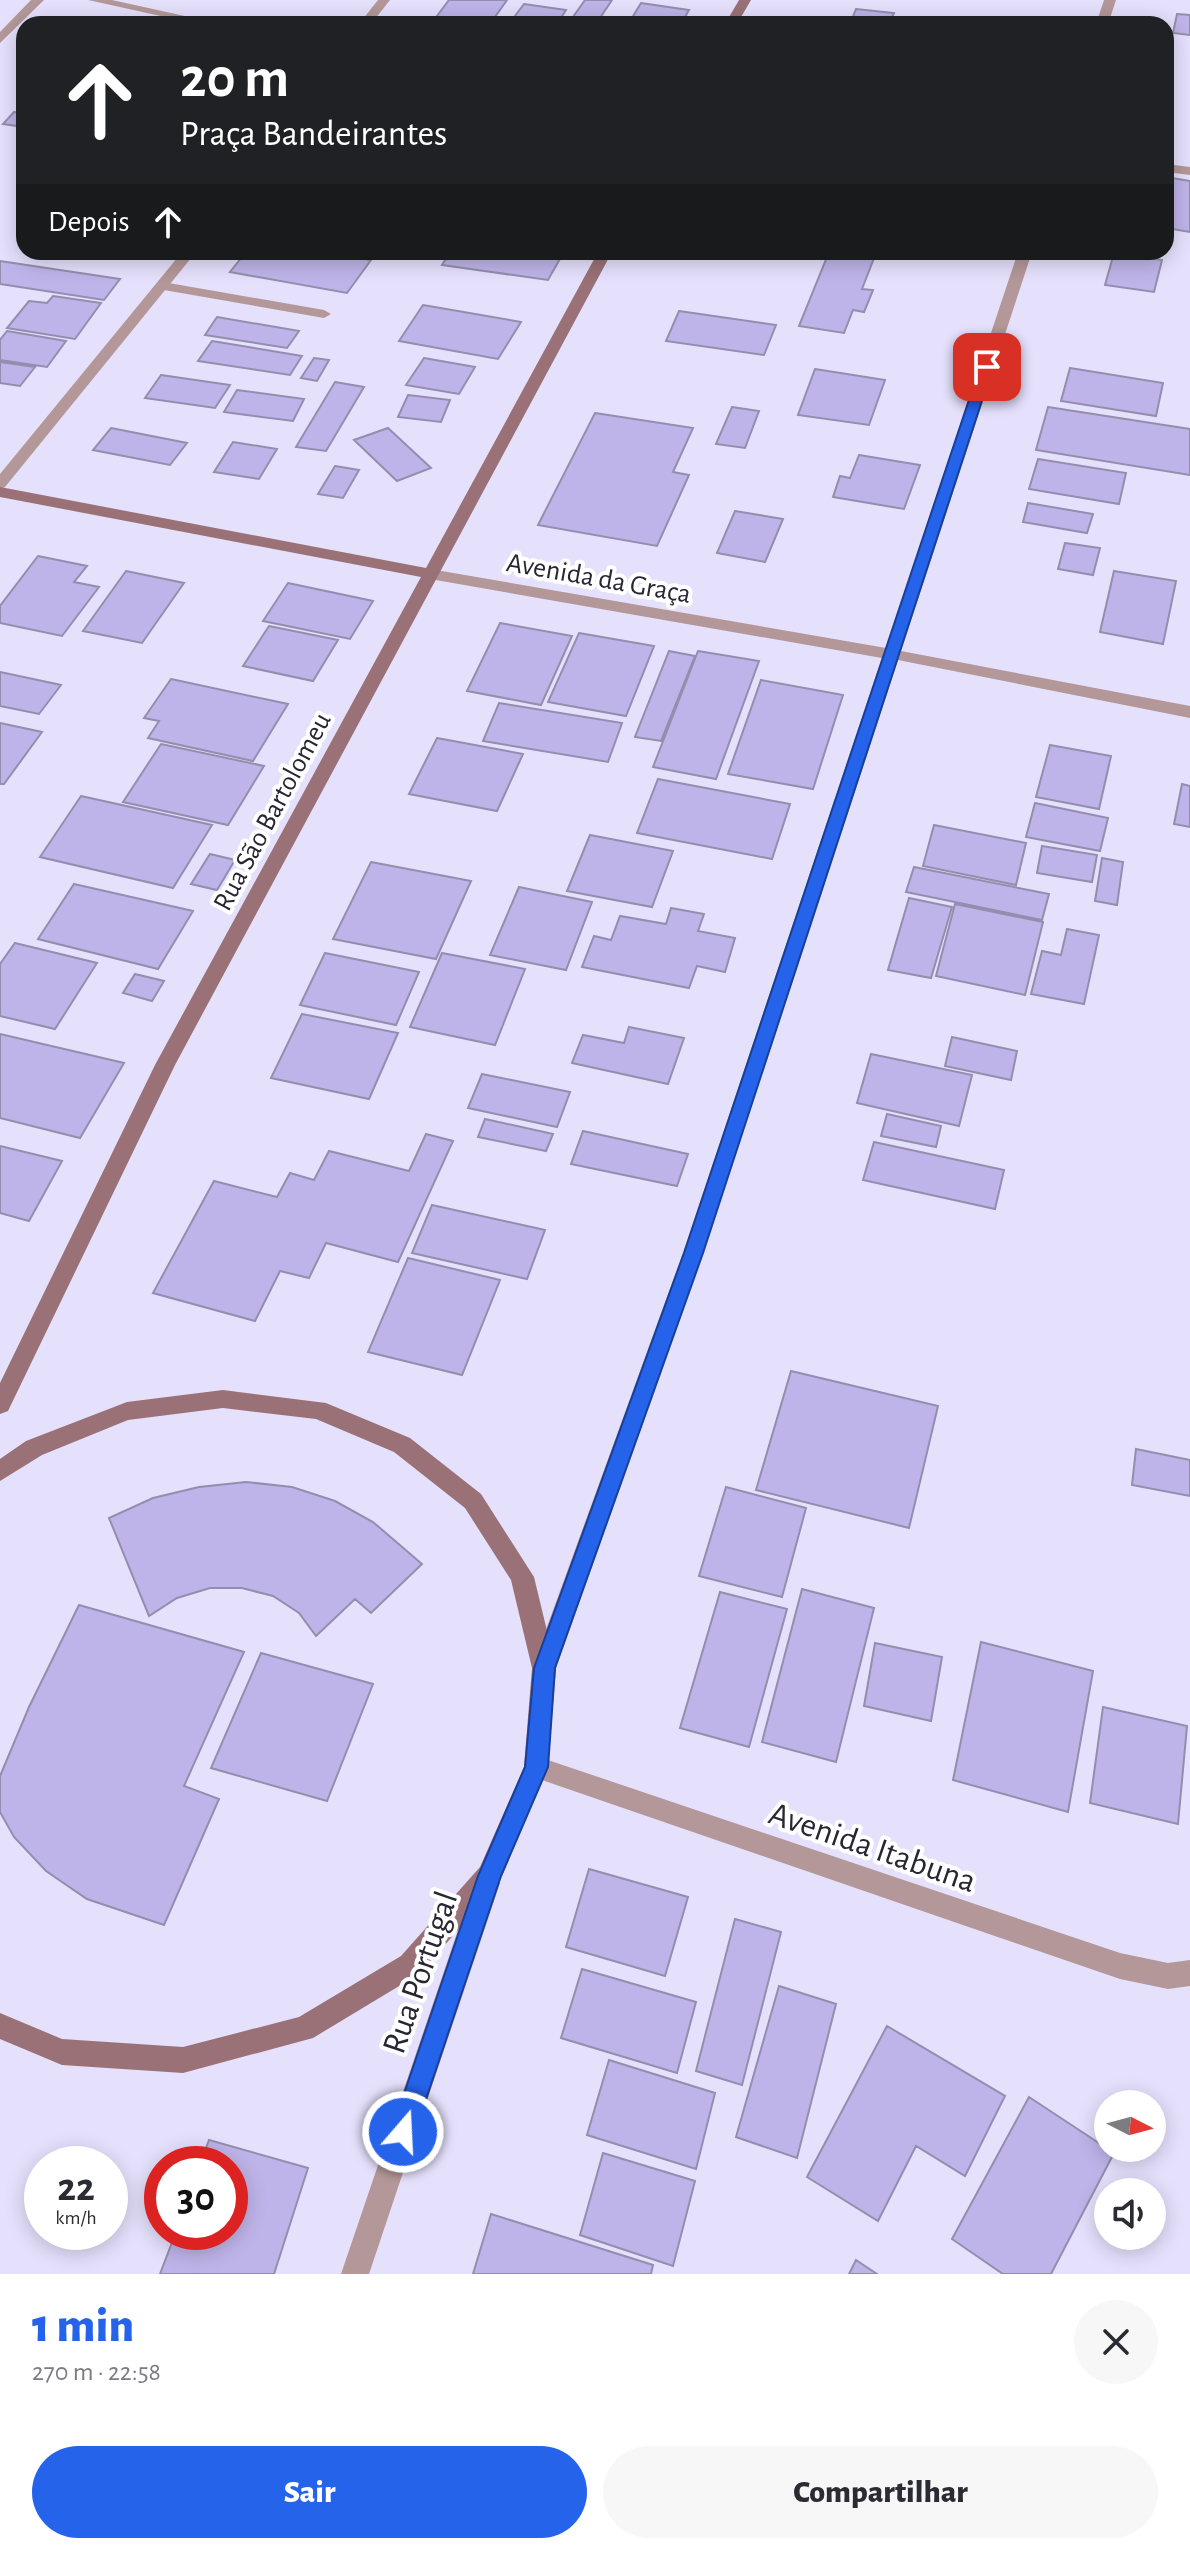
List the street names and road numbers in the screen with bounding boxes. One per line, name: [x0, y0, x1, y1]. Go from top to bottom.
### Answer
street label: Avenida da Graça: [504, 549, 693, 609]
street label: Rua São Bartolomeu: [209, 708, 337, 916]
street label: Avenida Itabuna: [765, 1797, 980, 1899]
street label: Rua Portugal: [377, 1887, 464, 2058]

